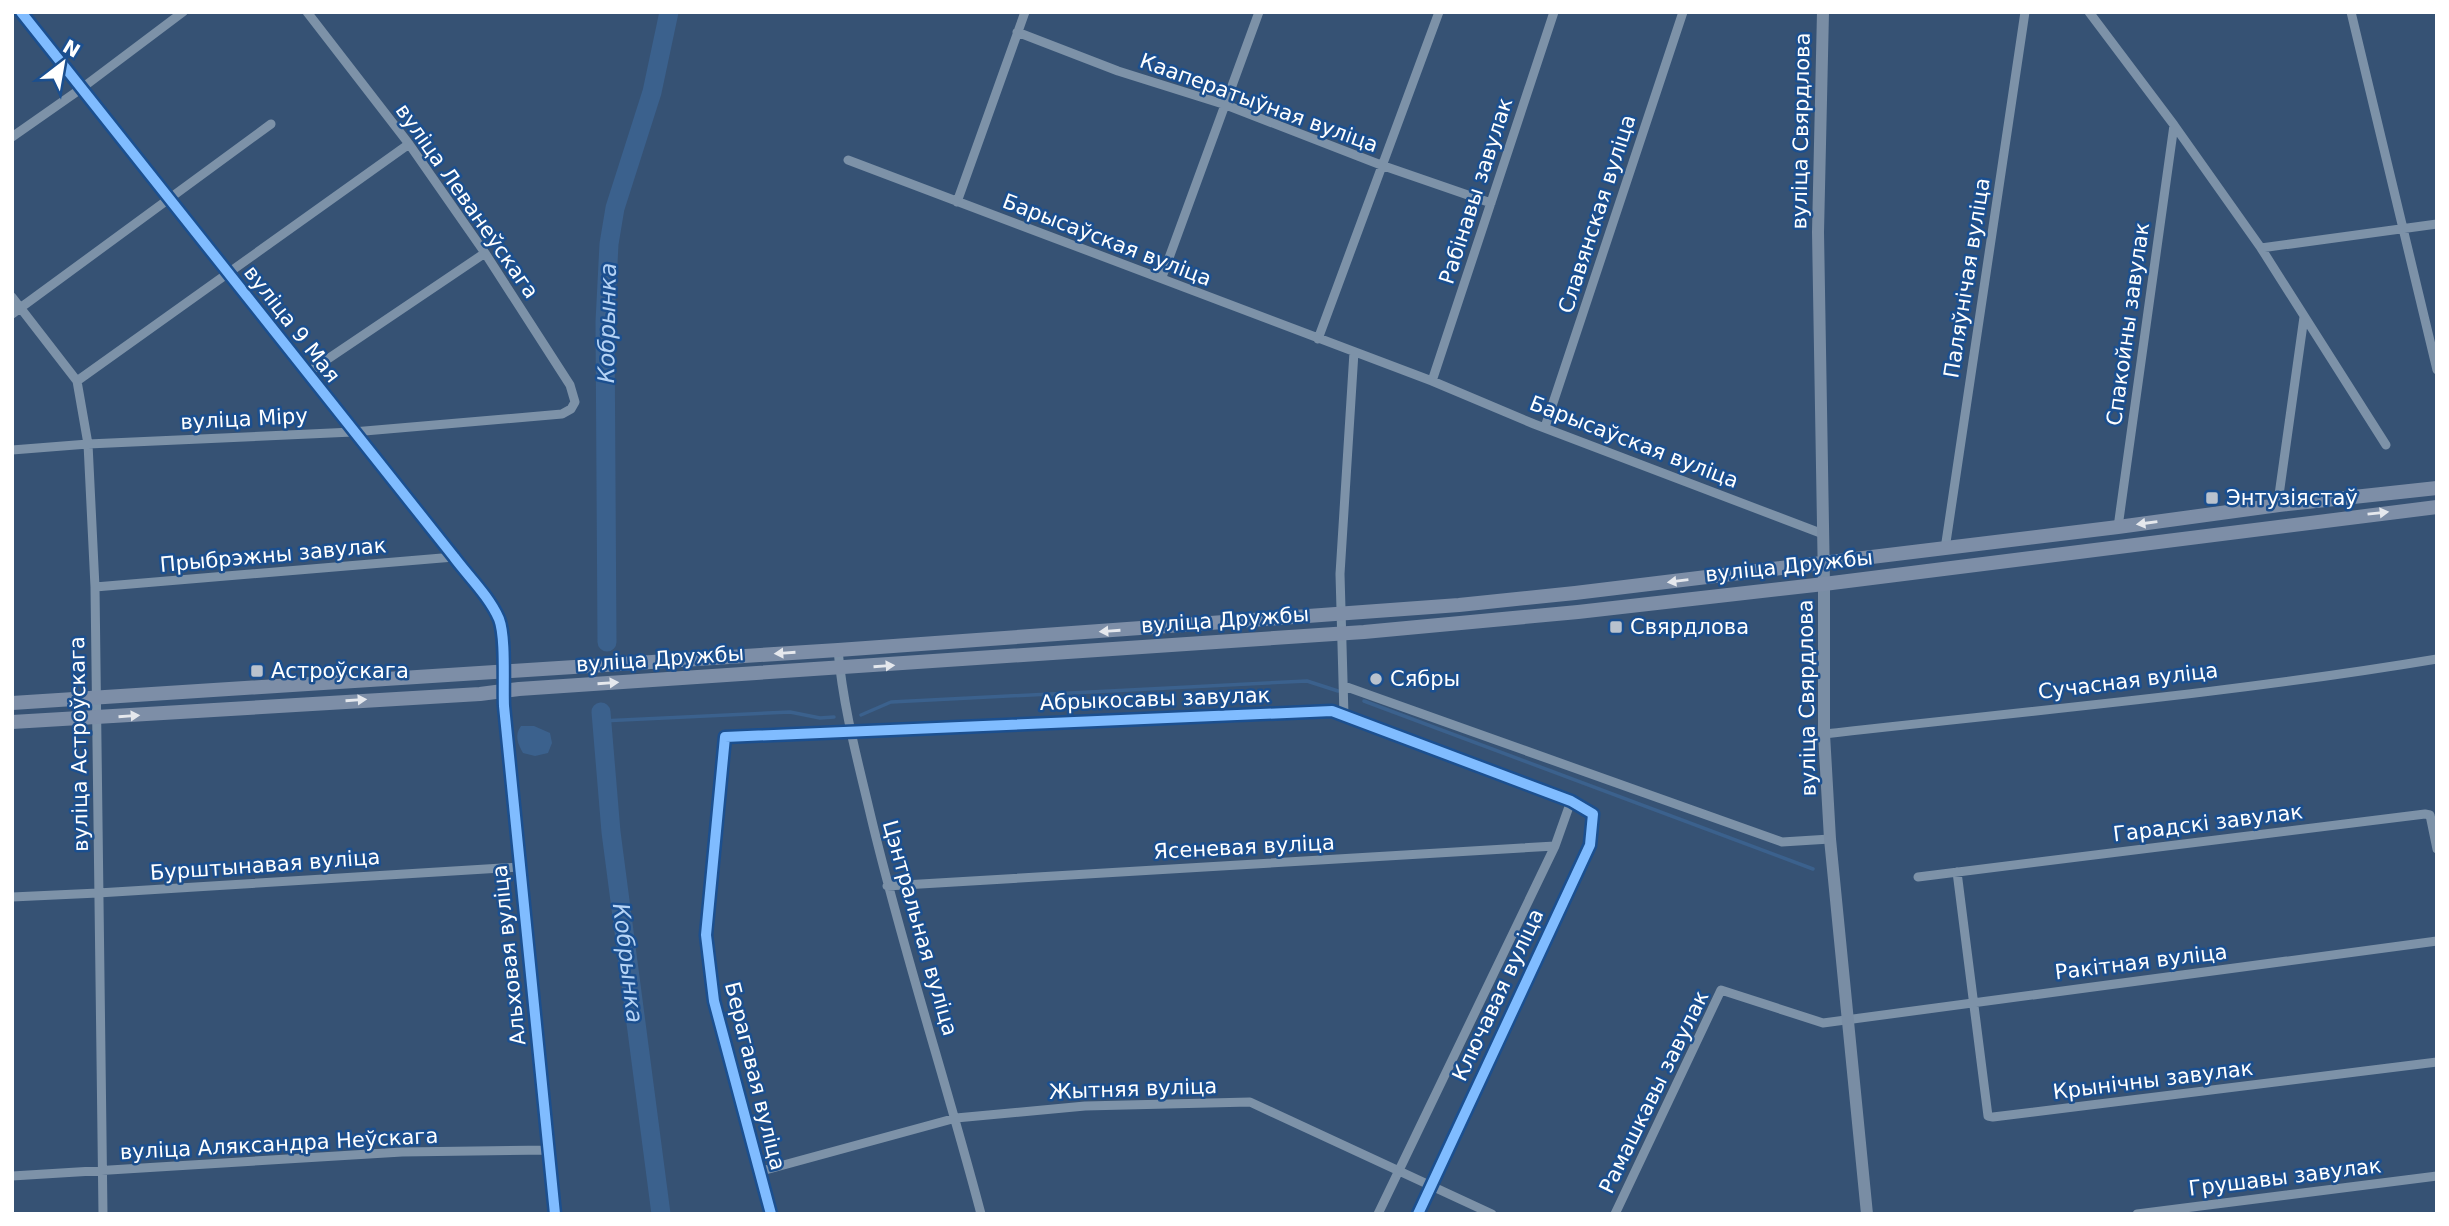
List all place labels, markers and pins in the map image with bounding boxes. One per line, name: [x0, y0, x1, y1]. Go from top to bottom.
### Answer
place label: Энтузіястаў: [2226, 486, 2358, 510]
marker: Энтузіястаў: [2204, 490, 2220, 506]
place label: Свярдлова: [1630, 615, 1749, 639]
marker: Свярдлова: [1608, 619, 1624, 635]
place label: Астроўскага: [271, 659, 409, 683]
marker: Астроўскага: [249, 663, 265, 679]
place label: Сябры: [1390, 667, 1460, 691]
marker: Сябры: [1368, 671, 1384, 687]

